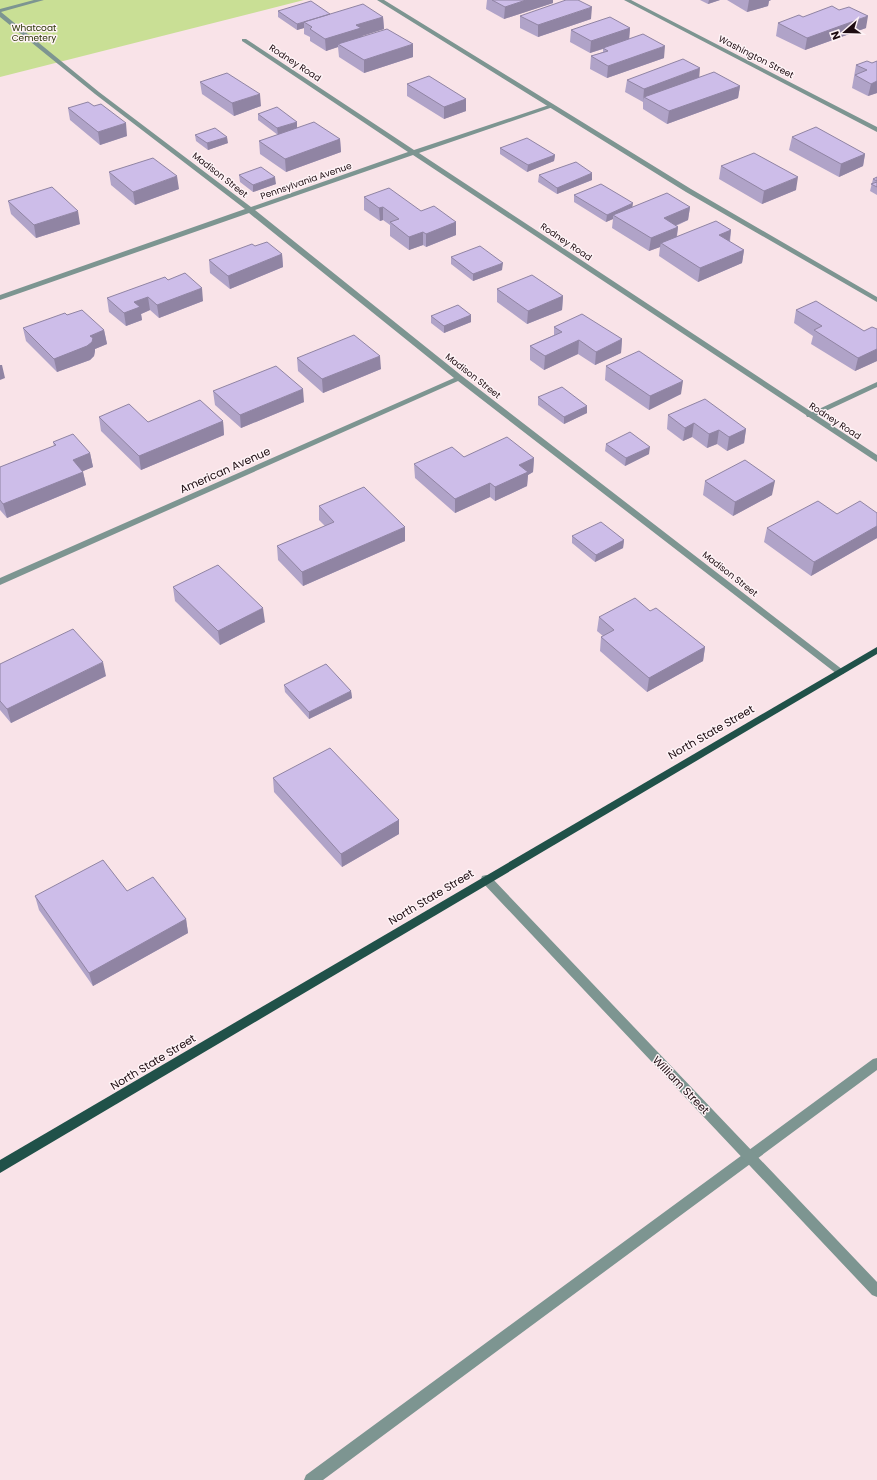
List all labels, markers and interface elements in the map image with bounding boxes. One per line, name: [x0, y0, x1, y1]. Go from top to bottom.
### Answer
north arrow: [825, 12, 865, 52]
park label: Whatcoat Cemetery: [12, 22, 56, 44]
text: N: [827, 29, 845, 42]
street label: Washington Street: [716, 33, 796, 81]
street label: Rodney Road: [267, 42, 323, 84]
street label: Madison Street: [190, 150, 250, 200]
street label: Pennsylvania Avenue: [259, 160, 354, 202]
street label: Rodney Road: [538, 220, 594, 264]
street label: Madison Street: [443, 351, 503, 401]
street label: Rodney Road: [807, 400, 863, 442]
street label: American Avenue: [177, 443, 273, 497]
street label: Madison Street: [700, 549, 760, 599]
street label: North State Street: [665, 701, 757, 763]
street label: North State Street: [385, 865, 477, 929]
street label: North State Street: [107, 1030, 199, 1094]
street label: William Street: [649, 1052, 713, 1118]

